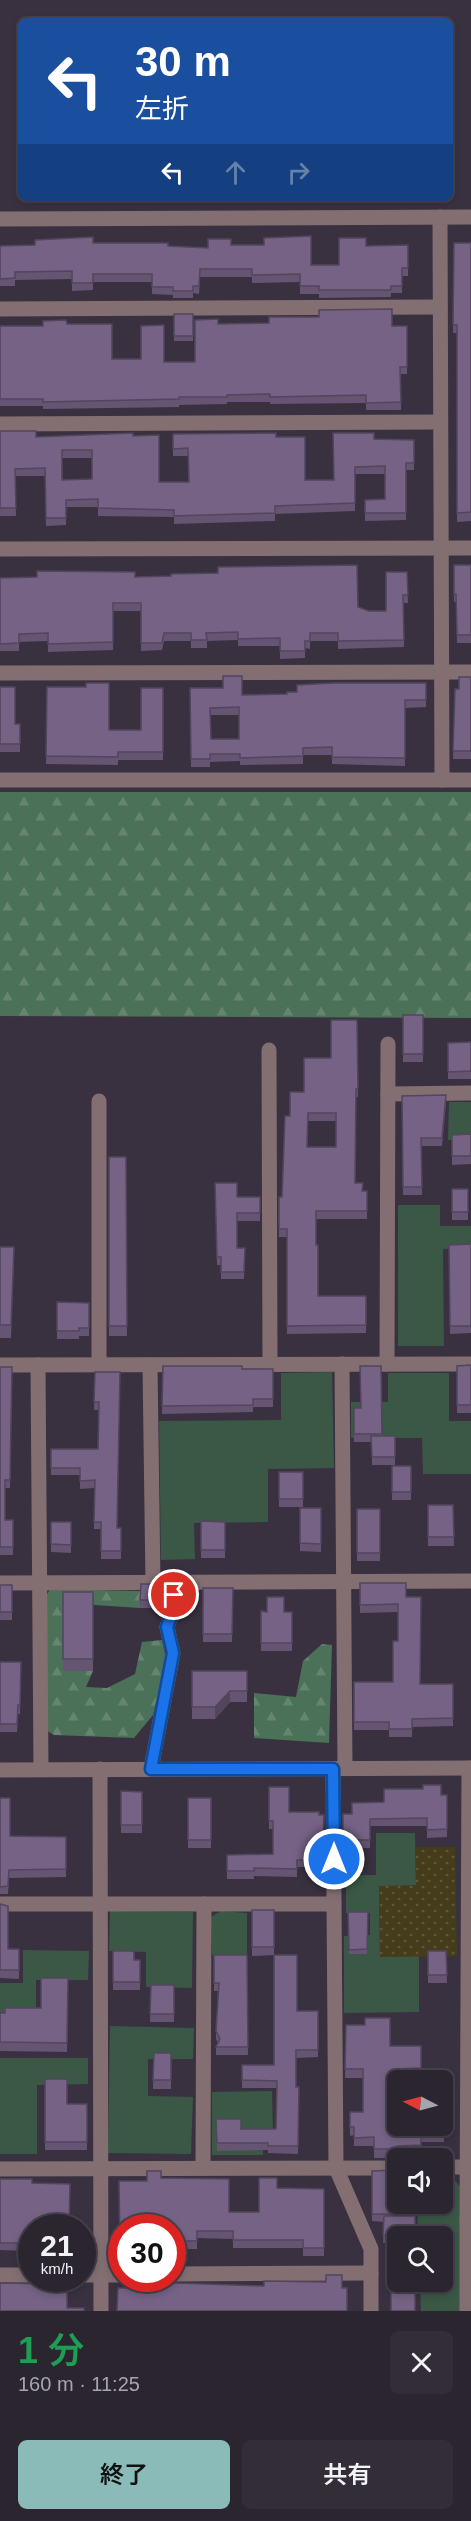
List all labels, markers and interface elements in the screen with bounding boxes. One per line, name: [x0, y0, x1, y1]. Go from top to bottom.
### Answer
text: 30 m: [135, 38, 231, 85]
icon: left: [36, 42, 114, 120]
text: 左折: [135, 94, 189, 124]
icon: left: [156, 156, 189, 189]
icon: ahead: [219, 156, 252, 189]
icon: right: [282, 156, 315, 189]
pin: [148, 1569, 199, 1620]
icon: arrive: [157, 1578, 190, 1611]
position arrow: [302, 1827, 366, 1891]
north arrow: [387, 2070, 453, 2136]
map controls: [387, 2070, 453, 2292]
button: sound: [387, 2148, 453, 2214]
speed limit sign: 30: [108, 2214, 186, 2292]
button: search: [387, 2226, 453, 2292]
text: 21: [40, 2229, 74, 2262]
text: km/h: [41, 2260, 73, 2277]
text: 1 分: [18, 2330, 84, 2371]
button: close: [390, 2331, 453, 2394]
text: 160 m · 11:25: [18, 2373, 140, 2395]
button: 終了: [18, 2440, 230, 2509]
button: 共有: [242, 2440, 453, 2509]

